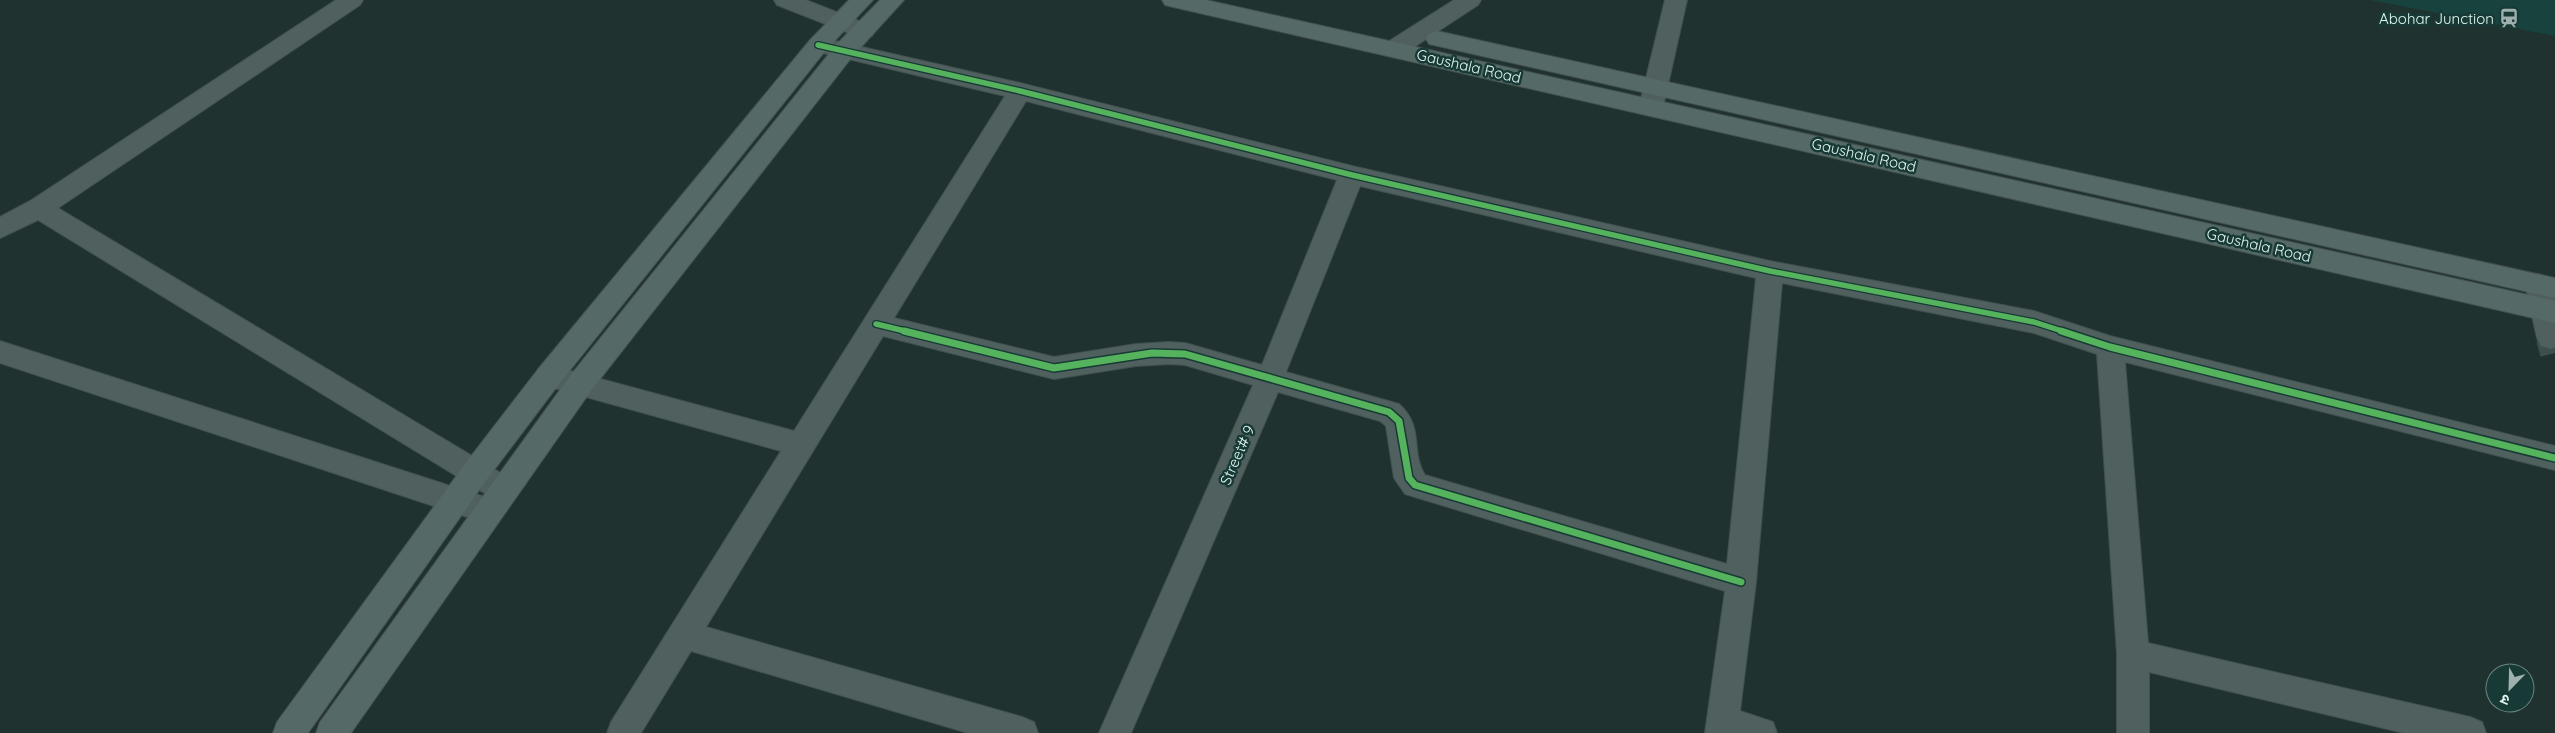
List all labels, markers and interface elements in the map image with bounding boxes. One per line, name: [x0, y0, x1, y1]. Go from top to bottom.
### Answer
station icon: Abohar Junction: [2498, 7, 2520, 29]
place label: Abohar Junction: [2379, 9, 2494, 28]
street label: Gaushala Road: [1415, 45, 1523, 87]
street label: Gaushala Road: [1810, 134, 1918, 176]
street label: Gaushala Road: [2205, 224, 2313, 266]
street label: Street# 9: [1215, 422, 1259, 488]
north arrow: [2485, 663, 2535, 713]
text: उ: [2497, 690, 2512, 710]

